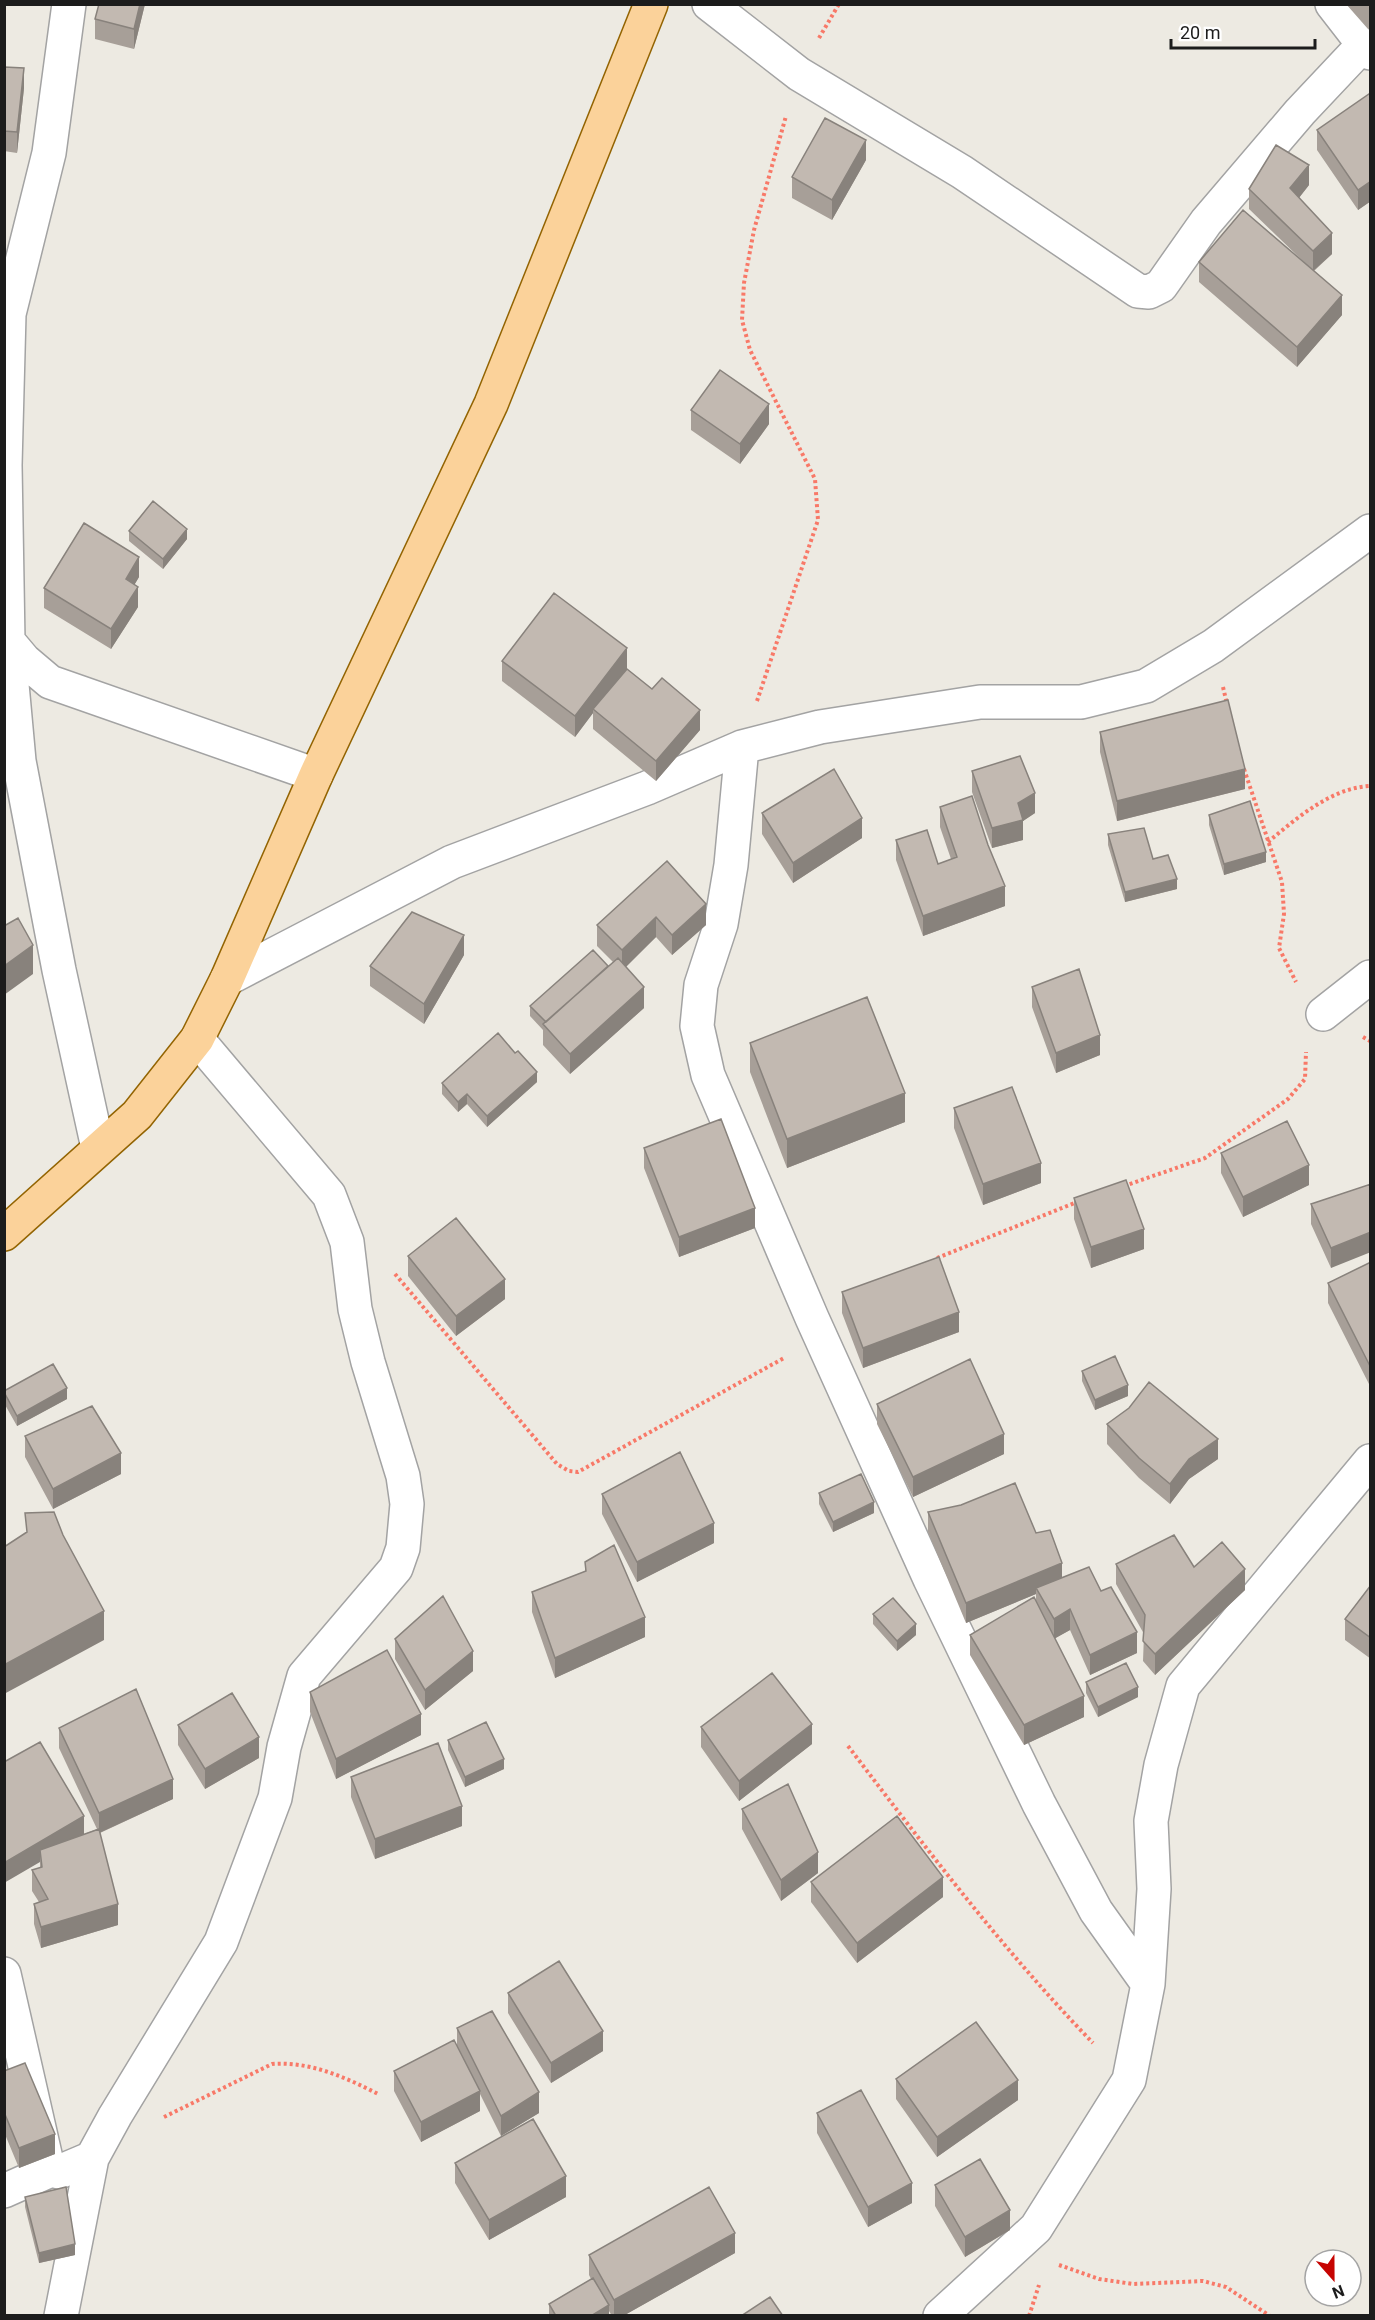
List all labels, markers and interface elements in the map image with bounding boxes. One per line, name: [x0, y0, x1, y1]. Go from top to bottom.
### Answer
scale bar: [1171, 12, 1315, 50]
text: 20 m: [1180, 22, 1220, 43]
north arrow: [1303, 2248, 1363, 2308]
text: N: [1330, 2281, 1347, 2302]

